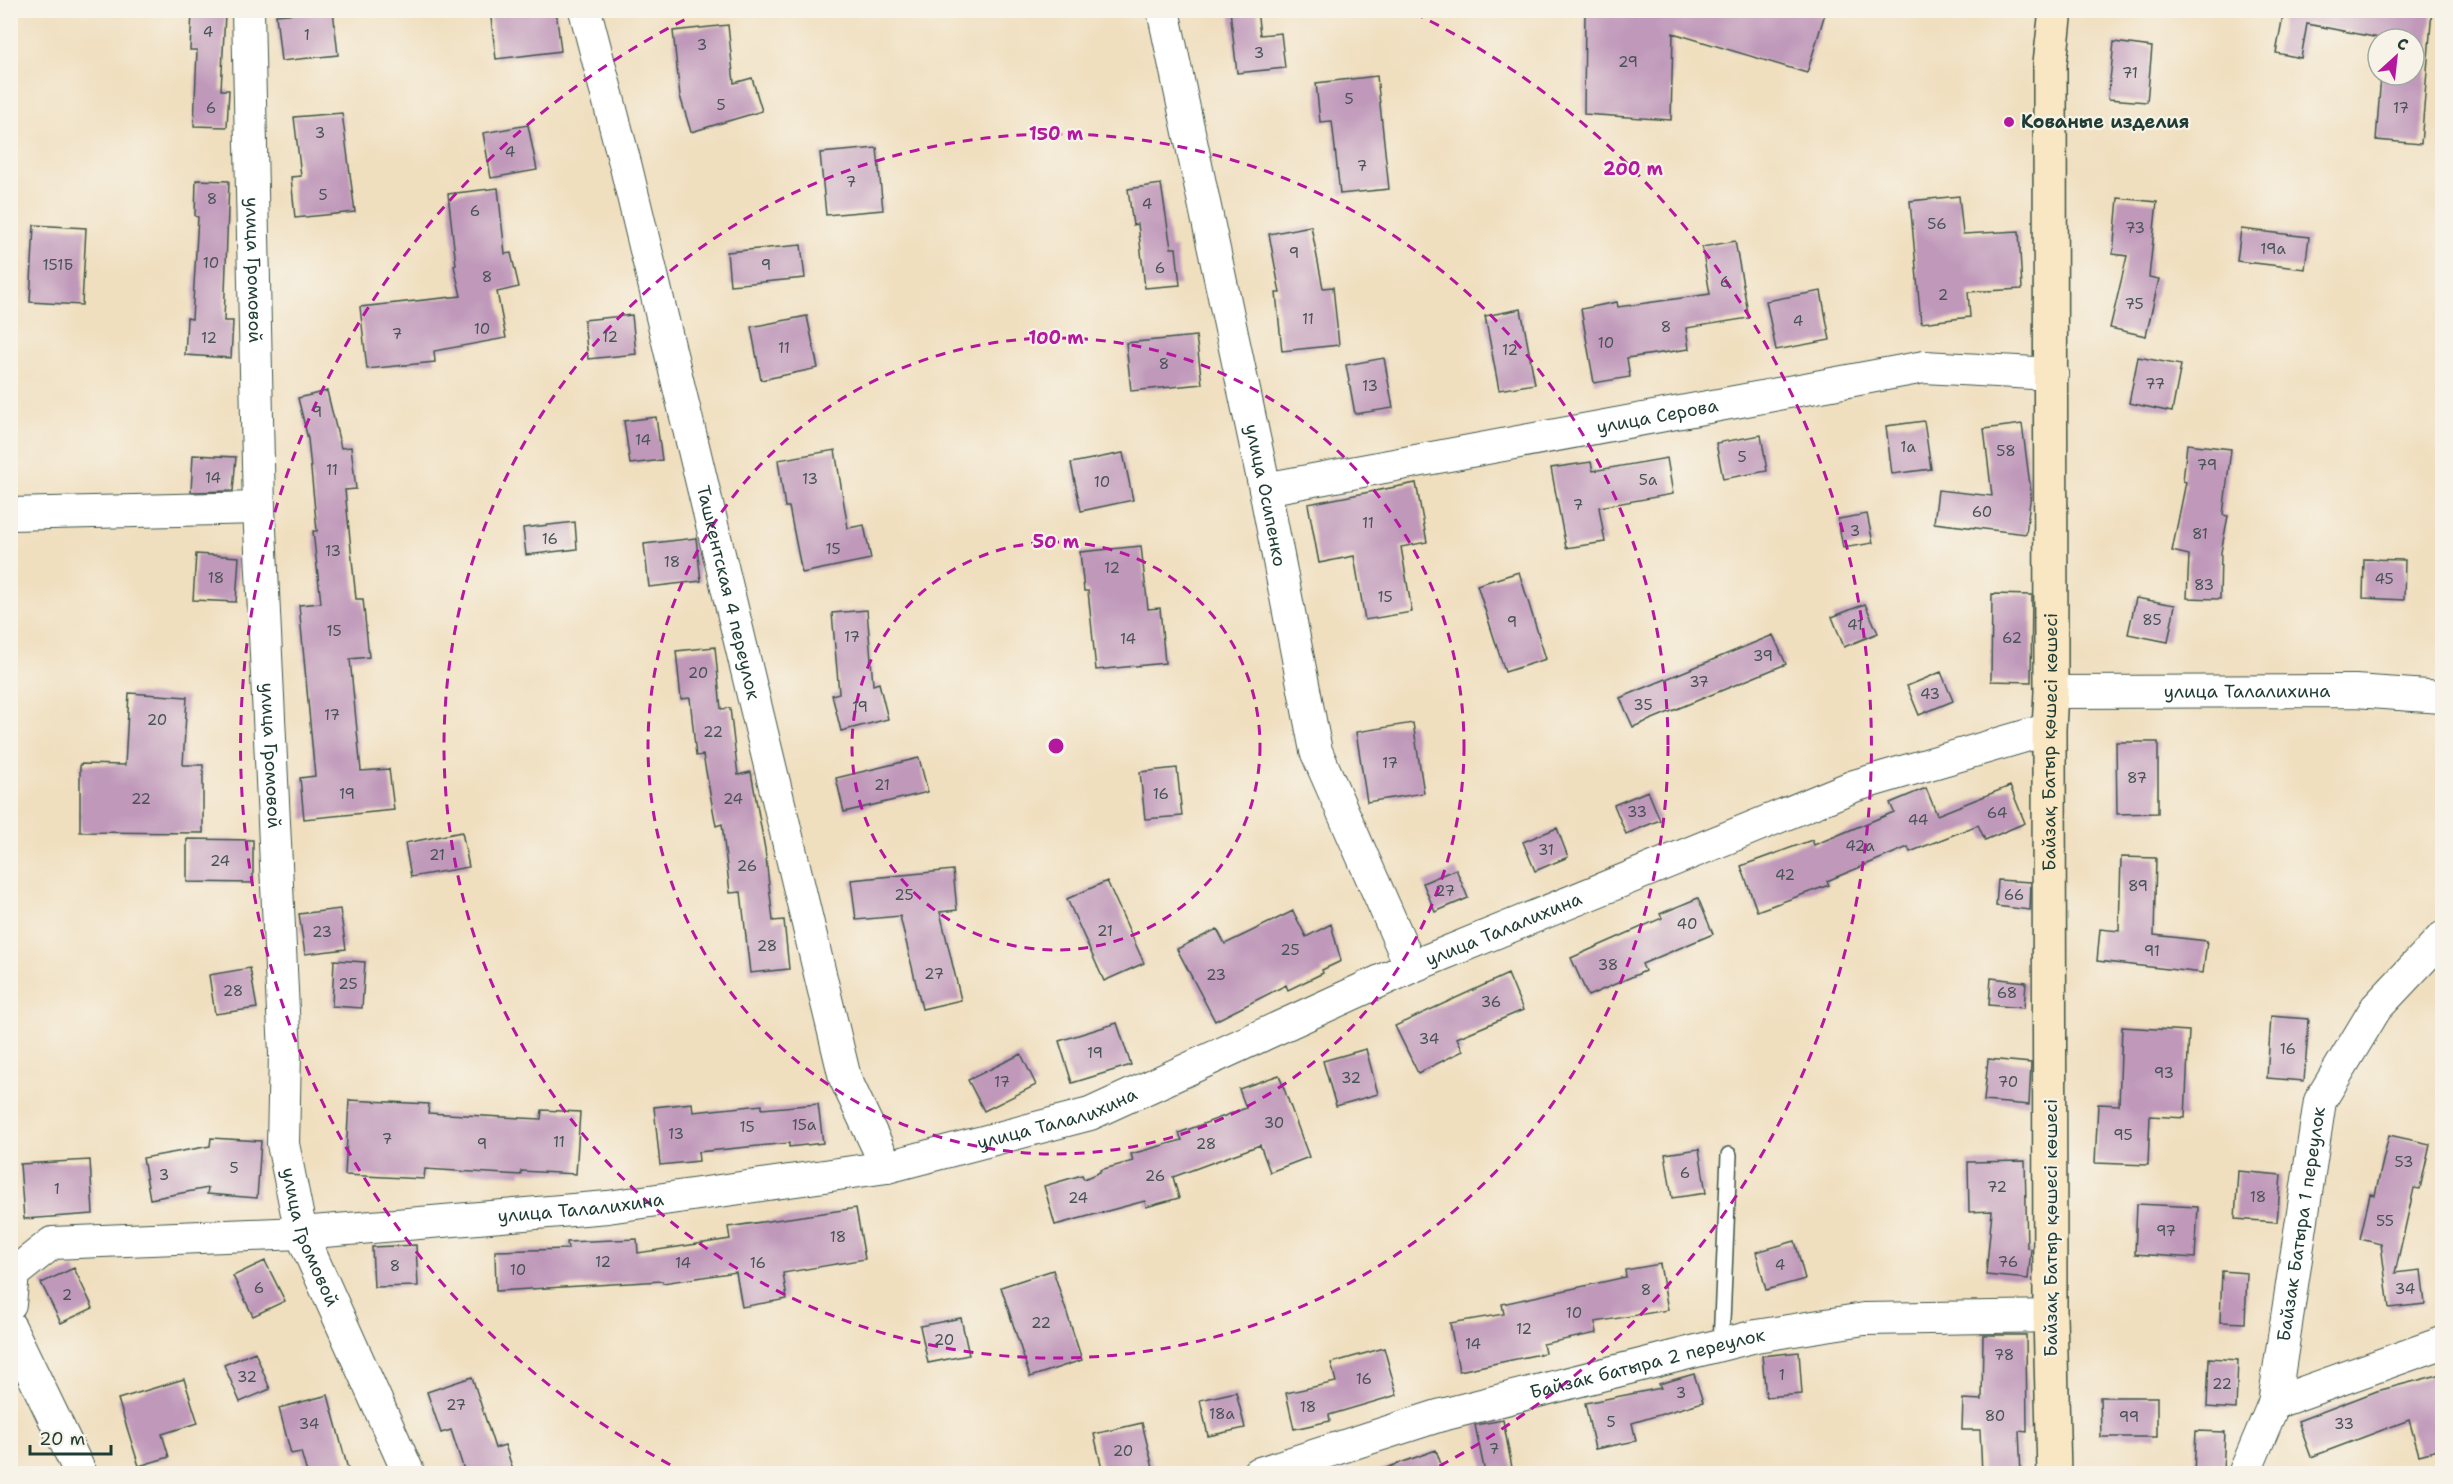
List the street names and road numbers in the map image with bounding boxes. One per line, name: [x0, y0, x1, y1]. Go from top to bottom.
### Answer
street label: улица Громовой: [240, 197, 267, 343]
street label: улица Серова: [1595, 393, 1720, 439]
street label: улица Осипенко: [1239, 422, 1292, 569]
street label: Ташкентская 4 переулок: [691, 483, 766, 703]
street label: Байзақ Батыр қөшесі көшесі: [2037, 613, 2063, 871]
street label: улица Талалихина: [2164, 679, 2330, 704]
street label: улица Громовой: [255, 682, 286, 829]
street label: улица Талалихина: [1422, 887, 1585, 972]
street label: улица Талалихина: [974, 1082, 1141, 1155]
street label: Байзақ Батыр қөшесі көшесі: [2039, 1099, 2063, 1357]
street label: Байзак Батыра 1 переулок: [2272, 1105, 2331, 1343]
street label: улица Громовой: [276, 1165, 344, 1311]
street label: улица Талалихина: [497, 1187, 665, 1228]
street label: Байзак батыра 2 переулок: [1527, 1323, 1767, 1404]

